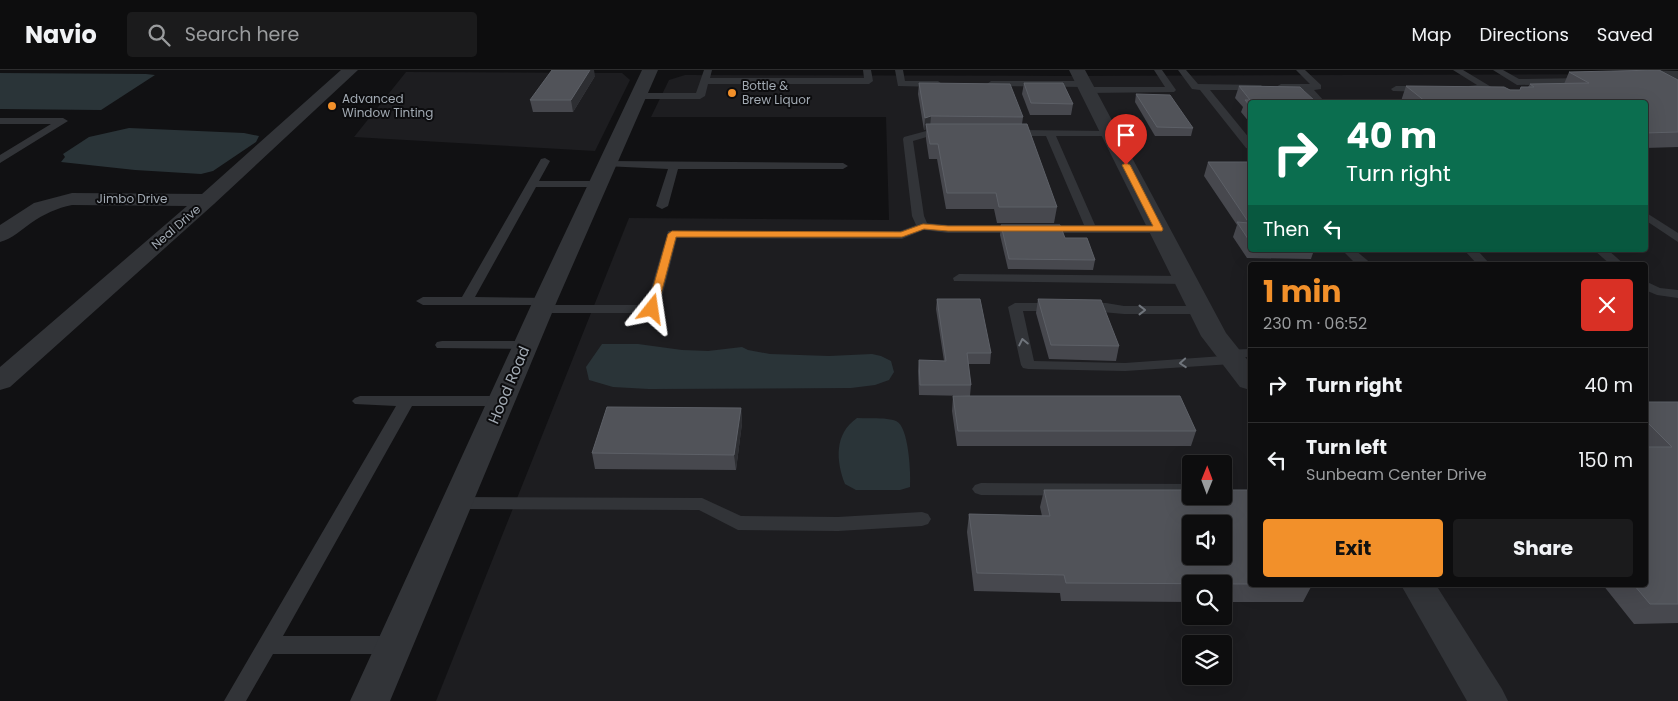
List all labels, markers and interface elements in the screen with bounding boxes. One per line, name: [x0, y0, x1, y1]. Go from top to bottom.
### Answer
search box: [127, 12, 477, 57]
text: Navio: [25, 18, 97, 51]
icon: search: [145, 21, 173, 49]
text: Search here: [185, 21, 299, 48]
text: Map: [1412, 22, 1451, 47]
text: Directions: [1479, 22, 1569, 47]
text: Saved: [1597, 22, 1653, 47]
place label: Bottle & Brew Liquor: [742, 77, 811, 108]
marker: Bottle & Brew Liquor: [726, 87, 738, 99]
place label: Advanced Window Tinting: [342, 90, 433, 121]
marker: Advanced Window Tinting: [326, 100, 338, 112]
text: 40 m: [1346, 111, 1437, 160]
pin: [1105, 114, 1147, 165]
icon: right: [1263, 120, 1328, 185]
icon: arrive: [1112, 121, 1140, 149]
text: Turn right: [1346, 158, 1451, 189]
street label: Jimbo Drive: [97, 190, 167, 207]
street label: Neal Drive: [147, 200, 204, 253]
icon: left: [1319, 215, 1347, 243]
text: Then: [1263, 216, 1309, 243]
text: 1 min: [1263, 270, 1341, 313]
button: close: [1581, 279, 1633, 331]
position arrow: [625, 282, 677, 334]
one-way arrow: [1138, 305, 1146, 315]
text: 230 m · 06:52: [1263, 312, 1367, 335]
one-way arrow: [1018, 337, 1029, 346]
street label: Hood Road: [483, 343, 534, 427]
one-way arrow: [1179, 357, 1187, 368]
icon: right: [1263, 371, 1291, 399]
text: Turn right: [1306, 372, 1402, 399]
text: 40 m: [1584, 372, 1633, 399]
text: Turn left: [1306, 434, 1387, 461]
icon: left: [1263, 446, 1291, 474]
text: 150 m: [1578, 447, 1633, 474]
north arrow: [1182, 455, 1232, 505]
map controls: [1182, 455, 1232, 685]
text: Sunbeam Center Drive: [1306, 463, 1487, 486]
button: sound: [1182, 515, 1232, 565]
button: Exit: [1263, 519, 1443, 577]
button: Share: [1453, 519, 1633, 577]
button: search: [1182, 575, 1232, 625]
button: layers: [1182, 635, 1232, 685]

